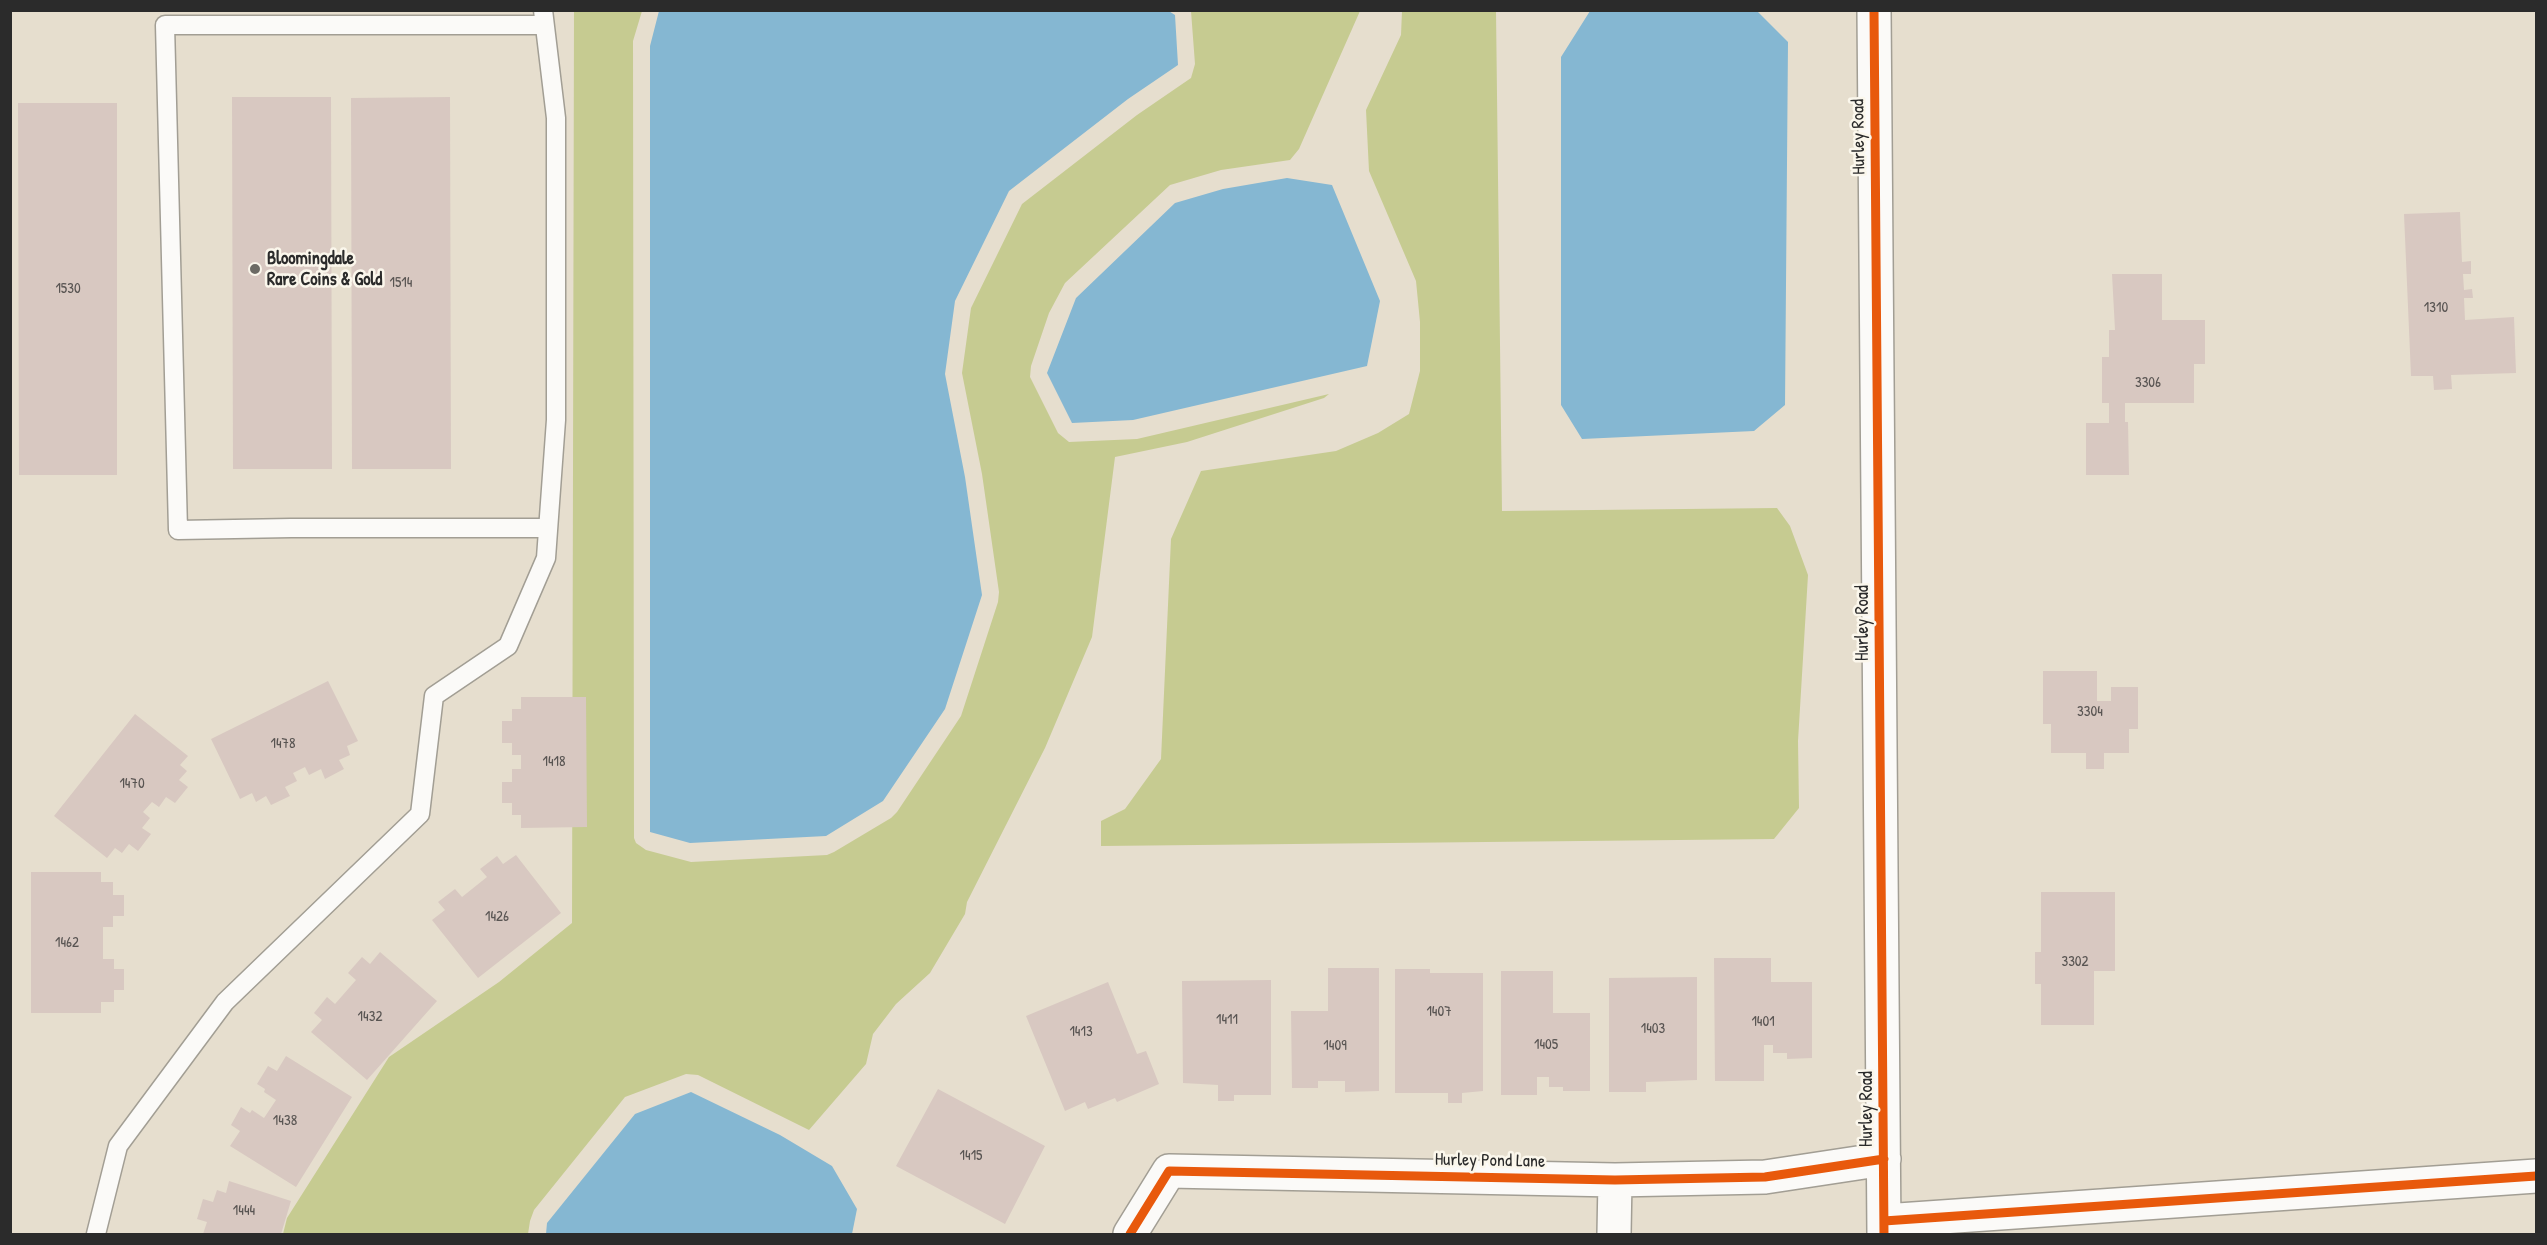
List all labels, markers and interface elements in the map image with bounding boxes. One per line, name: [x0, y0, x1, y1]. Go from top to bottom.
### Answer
street label: Hurley Road: [1848, 99, 1870, 175]
place label: Bloomingdale Rare Coins & Gold: [267, 248, 382, 290]
marker: Bloomingdale Rare Coins & Gold: [248, 262, 262, 276]
house number: 1514: [390, 274, 412, 292]
house number: 1530: [55, 280, 81, 298]
house number: 1310: [2424, 299, 2448, 317]
house number: 3306: [2135, 374, 2161, 392]
street label: Hurley Road: [1852, 585, 1874, 661]
house number: 3304: [2077, 703, 2103, 721]
house number: 1478: [271, 735, 295, 753]
house number: 1418: [542, 753, 566, 771]
house number: 1470: [119, 775, 145, 793]
house number: 1426: [485, 908, 509, 926]
house number: 1462: [55, 934, 79, 952]
house number: 3302: [2061, 953, 2089, 971]
house number: 1407: [1426, 1003, 1452, 1021]
house number: 1432: [358, 1008, 382, 1026]
house number: 1411: [1216, 1011, 1238, 1029]
house number: 1401: [1751, 1013, 1775, 1031]
house number: 1403: [1641, 1020, 1665, 1038]
house number: 1413: [1069, 1023, 1093, 1041]
house number: 1405: [1534, 1036, 1558, 1054]
house number: 1409: [1323, 1037, 1347, 1055]
street label: Hurley Road: [1856, 1071, 1878, 1147]
house number: 1438: [273, 1112, 297, 1130]
house number: 1415: [960, 1147, 982, 1165]
street label: Hurley Pond Lane: [1435, 1149, 1545, 1173]
house number: 1444: [233, 1202, 255, 1220]

